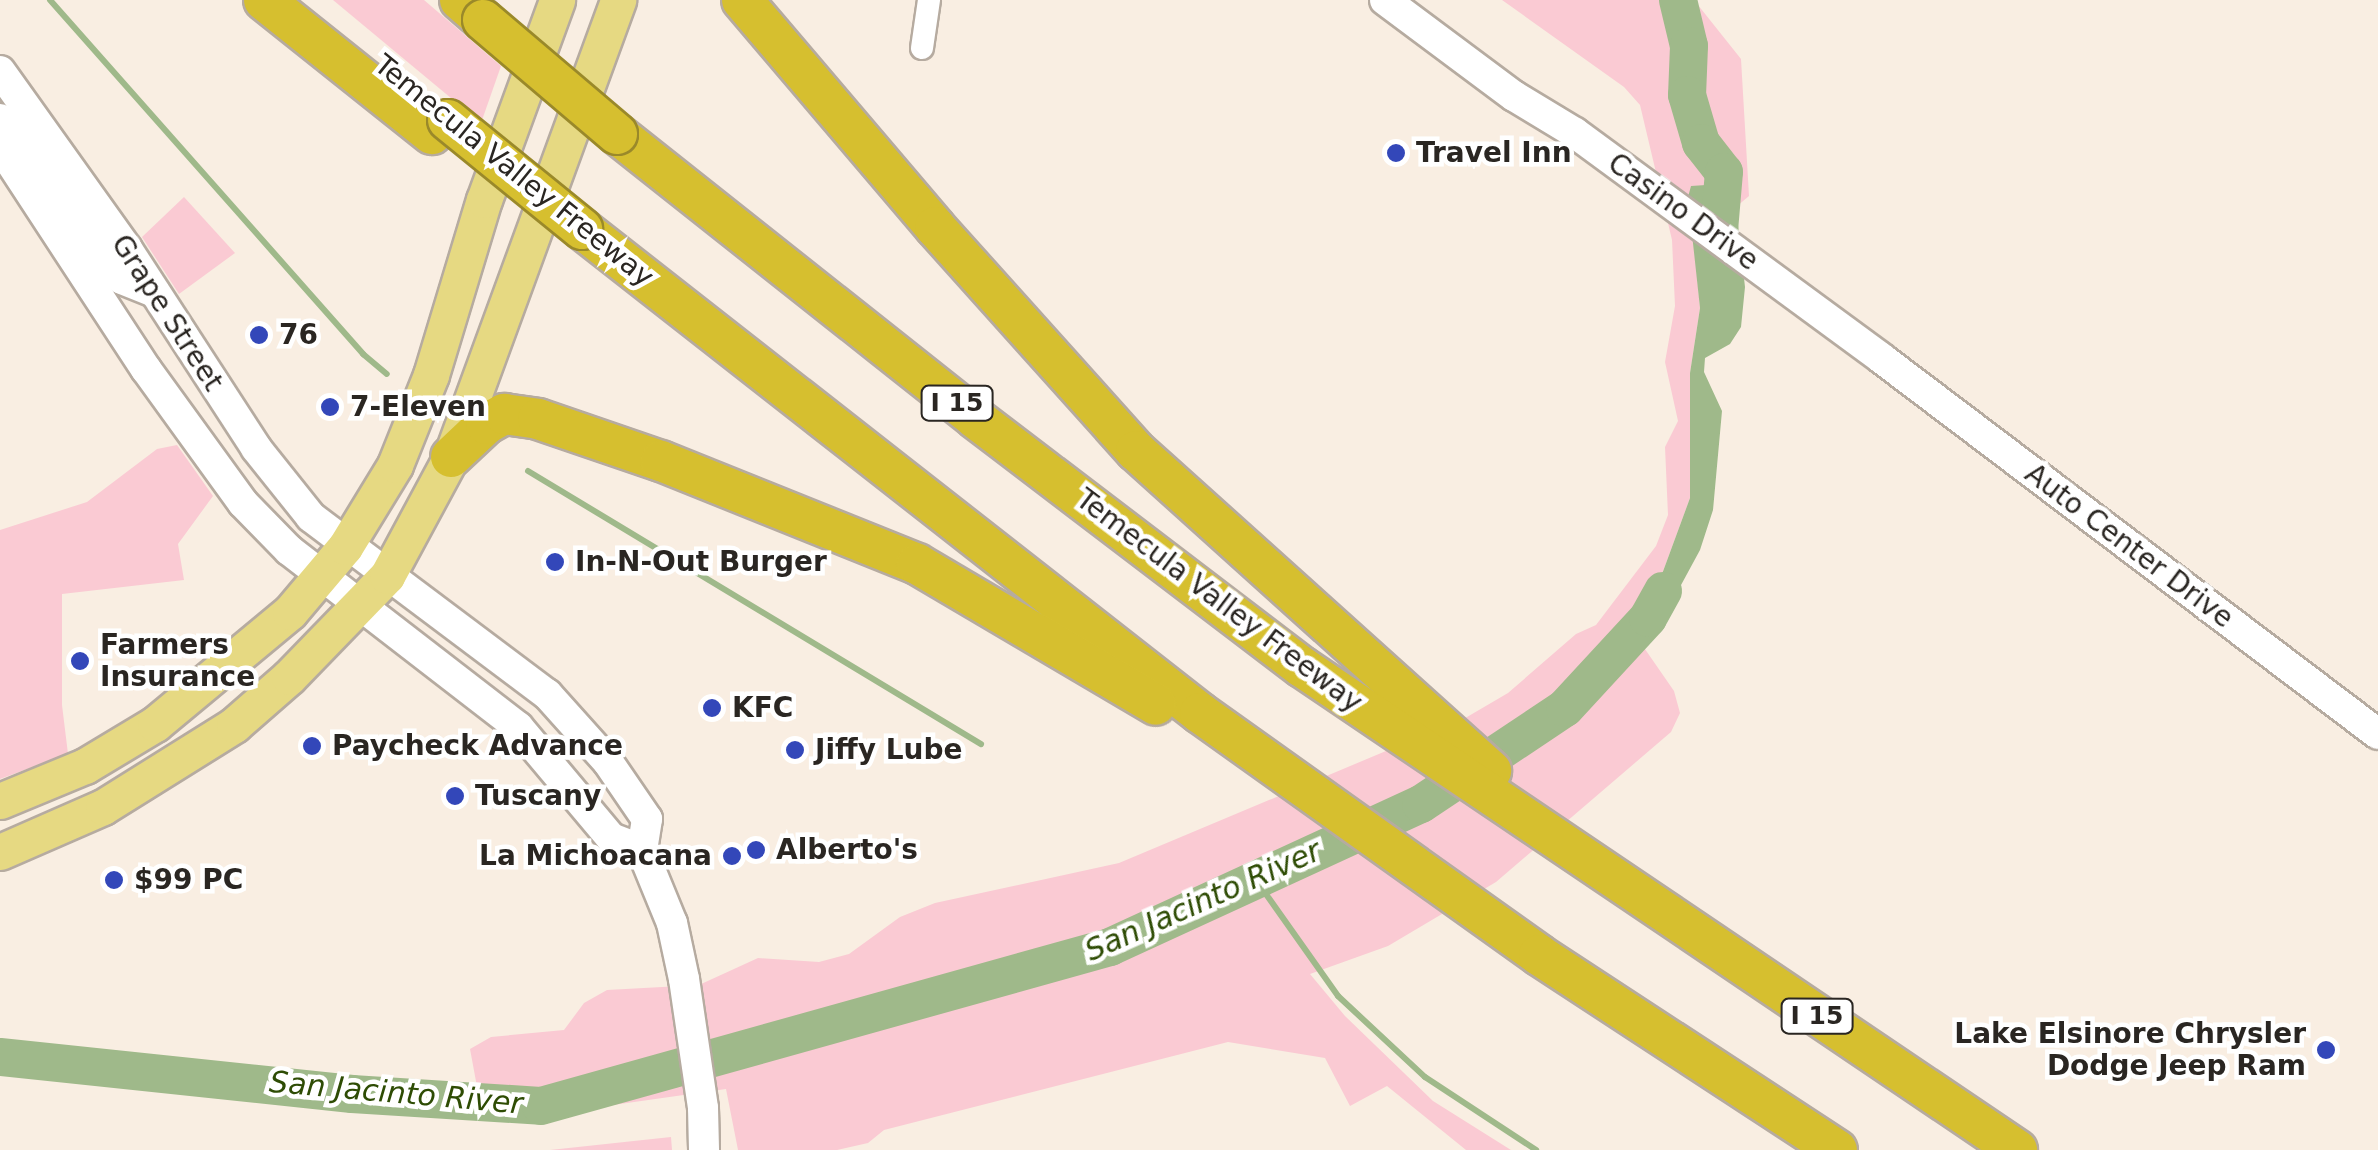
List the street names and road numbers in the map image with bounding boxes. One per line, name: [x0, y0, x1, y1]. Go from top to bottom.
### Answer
street label: Temecula Valley Freeway: [368, 48, 660, 294]
street label: Casino Drive: [1601, 146, 1765, 278]
street label: Grape Street: [104, 229, 230, 397]
road number: I 15: [920, 383, 994, 423]
street label: Auto Center Drive: [2018, 457, 2240, 635]
street label: Temecula Valley Freeway: [1069, 482, 1369, 720]
road number: I 15: [1780, 996, 1854, 1036]

